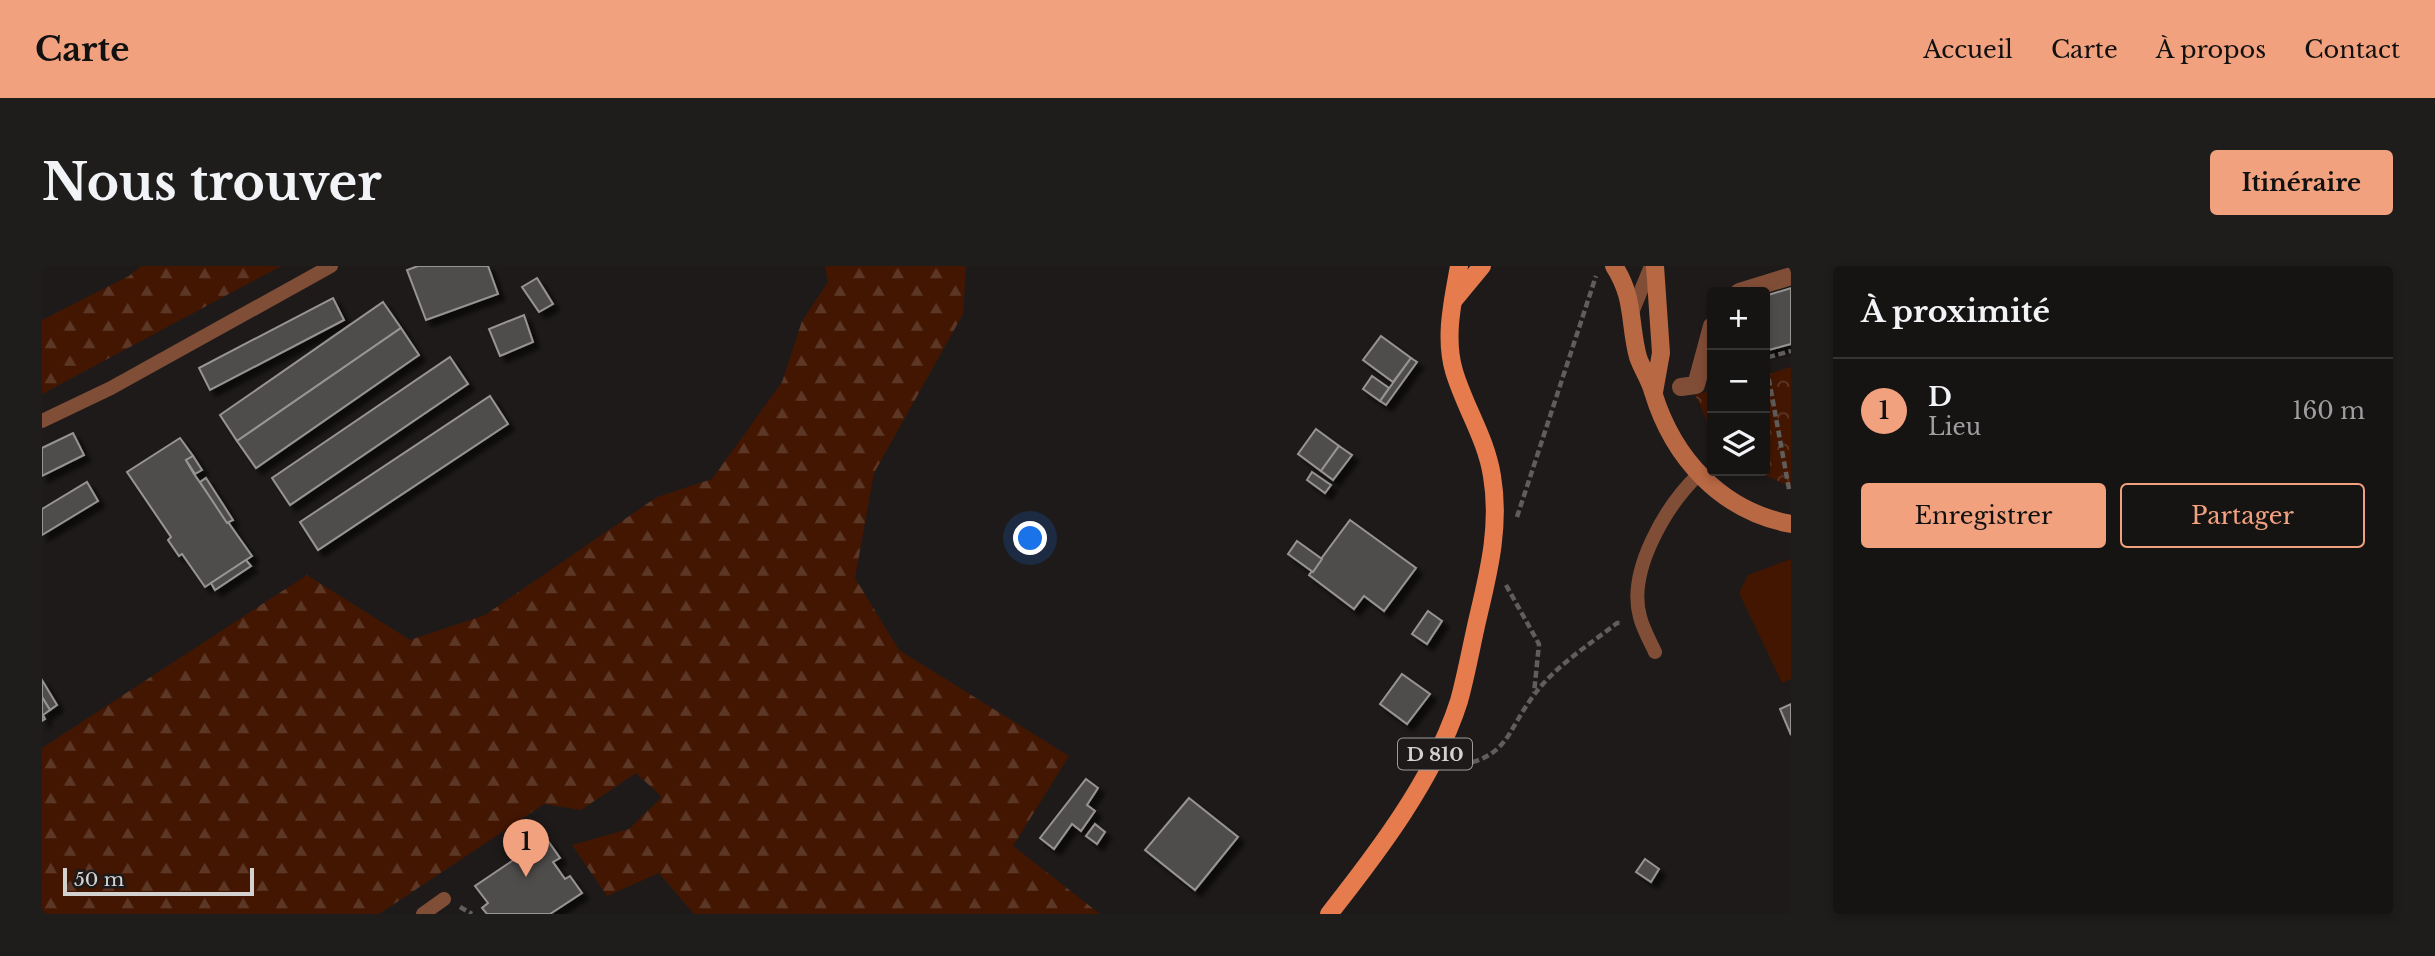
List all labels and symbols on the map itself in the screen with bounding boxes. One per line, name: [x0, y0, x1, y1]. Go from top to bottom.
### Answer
your location: [1013, 521, 1047, 555]
road number: D 810: [1398, 738, 1472, 769]
pin: 1: [503, 819, 549, 877]
scale bar: [63, 865, 254, 897]

